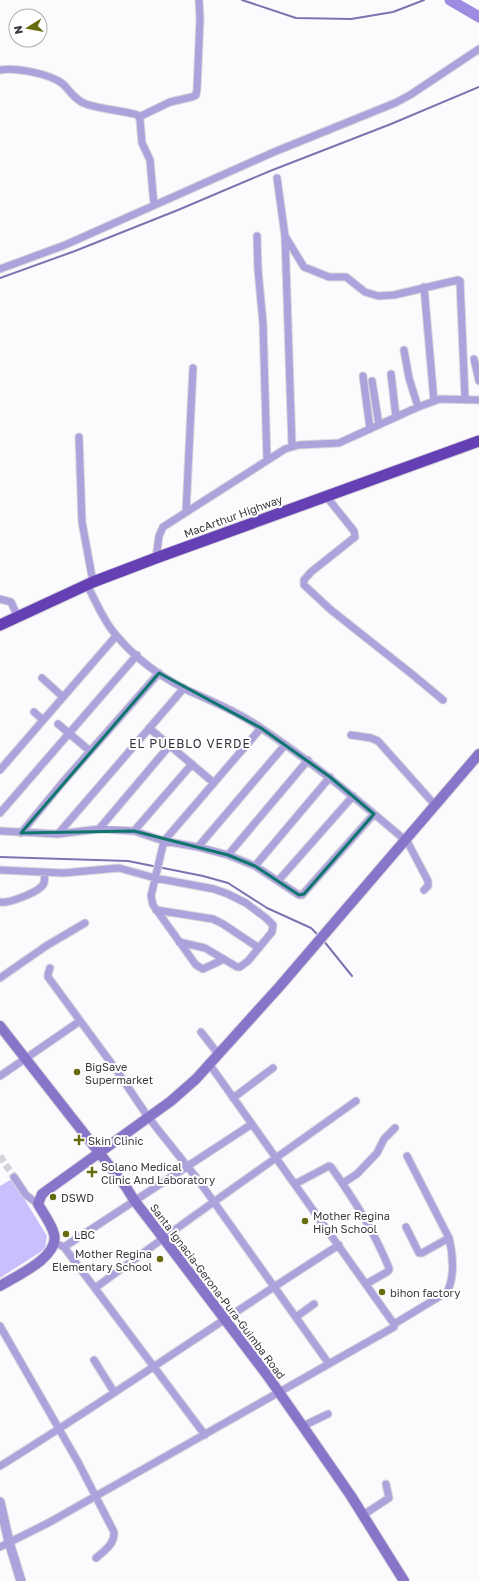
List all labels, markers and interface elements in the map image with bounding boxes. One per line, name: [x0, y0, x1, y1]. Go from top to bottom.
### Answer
north arrow: [8, 8, 48, 48]
text: N: [11, 25, 25, 35]
street label: MacArthur Highway: [182, 492, 284, 540]
district label: EL PUEBLO VERDE: [129, 736, 251, 751]
place label: BigSave Supermarket: [85, 1060, 153, 1086]
marker: BigSave Supermarket: [72, 1067, 82, 1077]
marker: Skin Clinic: [73, 1134, 85, 1146]
place label: Skin Clinic: [88, 1134, 143, 1147]
place label: Solano Medical Clinic And Laboratory: [101, 1160, 215, 1186]
marker: Solano Medical Clinic And Laboratory: [86, 1166, 98, 1178]
place label: DSWD: [61, 1191, 94, 1204]
marker: DSWD: [48, 1192, 58, 1202]
street label: Santa Ignacia-Gerona-Pura-Guimba Road: [148, 1201, 288, 1381]
place label: Mother Regina High School: [313, 1209, 390, 1235]
marker: Mother Regina High School: [300, 1216, 310, 1226]
place label: LBC: [74, 1228, 95, 1241]
marker: LBC: [61, 1229, 71, 1239]
place label: Mother Regina Elementary School: [52, 1247, 152, 1273]
marker: Mother Regina Elementary School: [155, 1254, 165, 1264]
place label: bihon factory: [390, 1286, 460, 1299]
marker: bihon factory: [377, 1287, 387, 1297]

